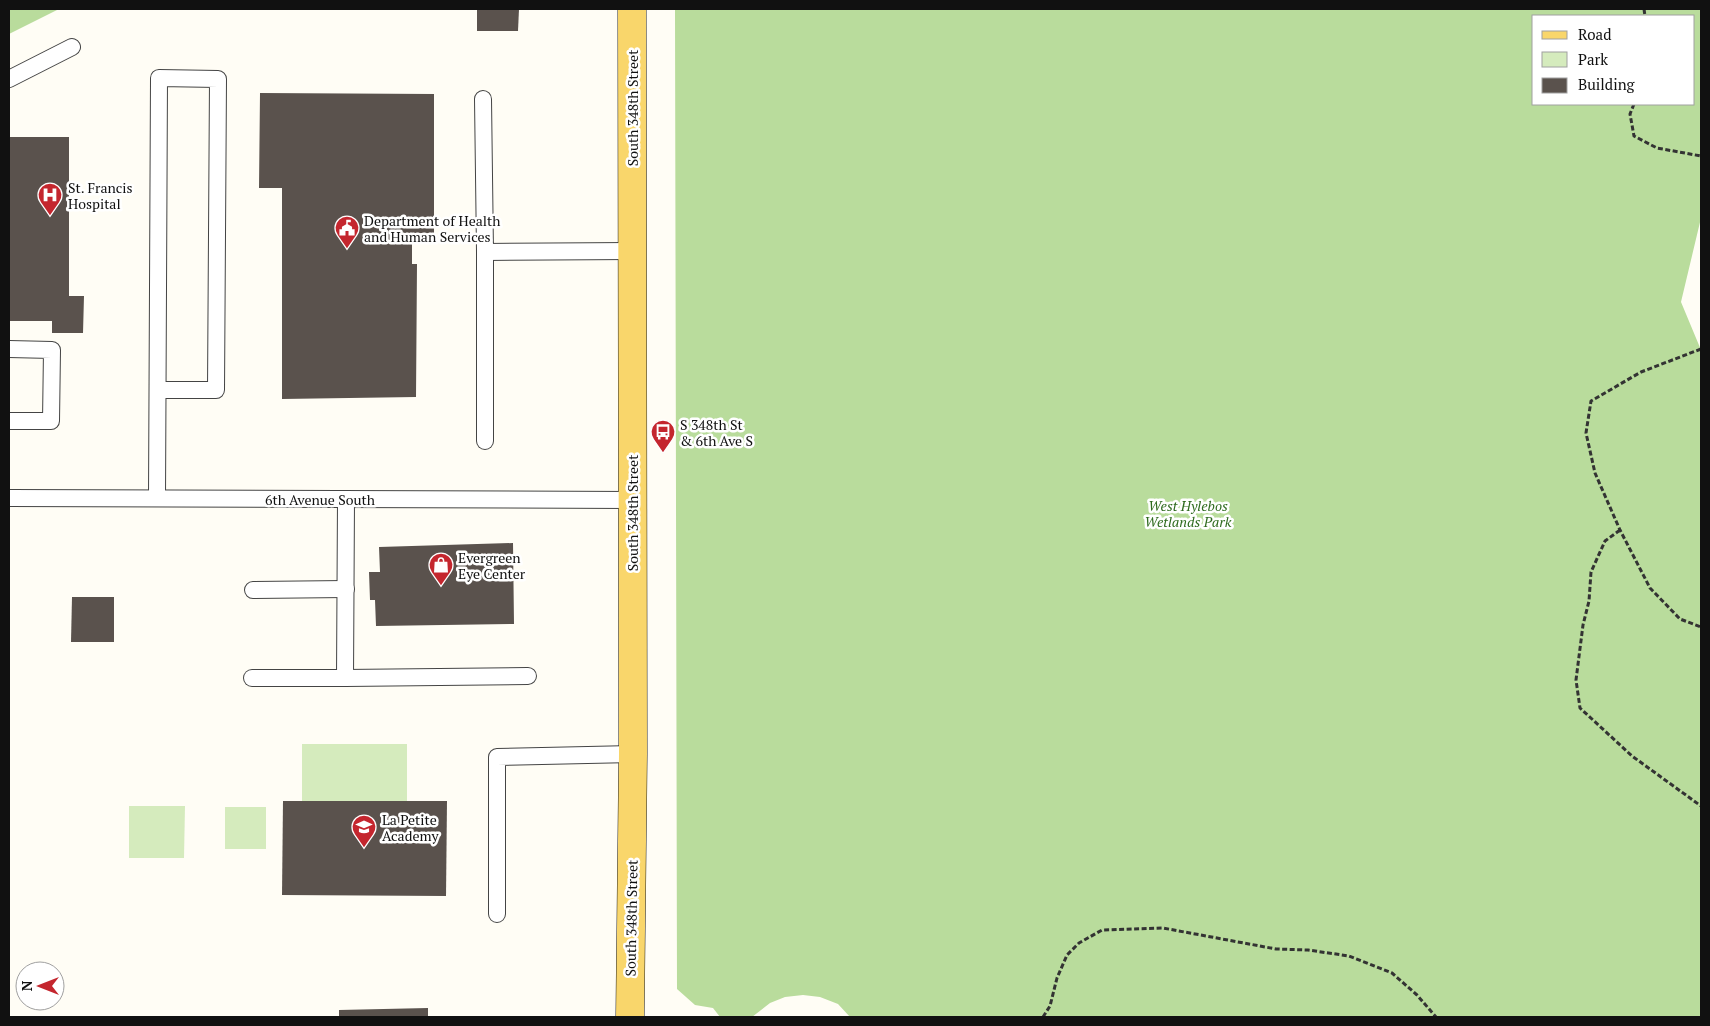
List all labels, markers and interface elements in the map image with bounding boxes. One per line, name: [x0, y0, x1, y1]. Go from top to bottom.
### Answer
legend: [1532, 15, 1695, 105]
text: Road: [1578, 24, 1611, 44]
street label: South 348th Street: [623, 49, 642, 166]
text: Park: [1578, 49, 1608, 69]
text: Building: [1578, 74, 1636, 94]
place label: St. Francis Hospital: [68, 178, 133, 213]
hospital icon: St. Francis Hospital: [37, 182, 63, 216]
place label: Department of Health and Human Services: [364, 211, 500, 246]
public building icon: Department of Health and Human Services: [334, 215, 360, 249]
place label: S 348th St & 6th Ave S: [680, 415, 753, 450]
bus stop icon: S 348th St & 6th Ave S: [650, 419, 676, 453]
street label: South 348th Street: [623, 454, 642, 571]
street label: 6th Avenue South: [265, 490, 375, 509]
park label: West Hylebos Wetlands Park: [1145, 496, 1232, 531]
place label: Evergreen Eye Center: [458, 548, 526, 583]
shop icon: Evergreen Eye Center: [428, 552, 454, 586]
place label: La Petite Academy: [382, 810, 440, 845]
school or university icon: La Petite Academy: [351, 814, 377, 848]
street label: South 348th Street: [620, 859, 642, 976]
north arrow: [15, 961, 65, 1011]
text: N: [17, 980, 36, 991]

